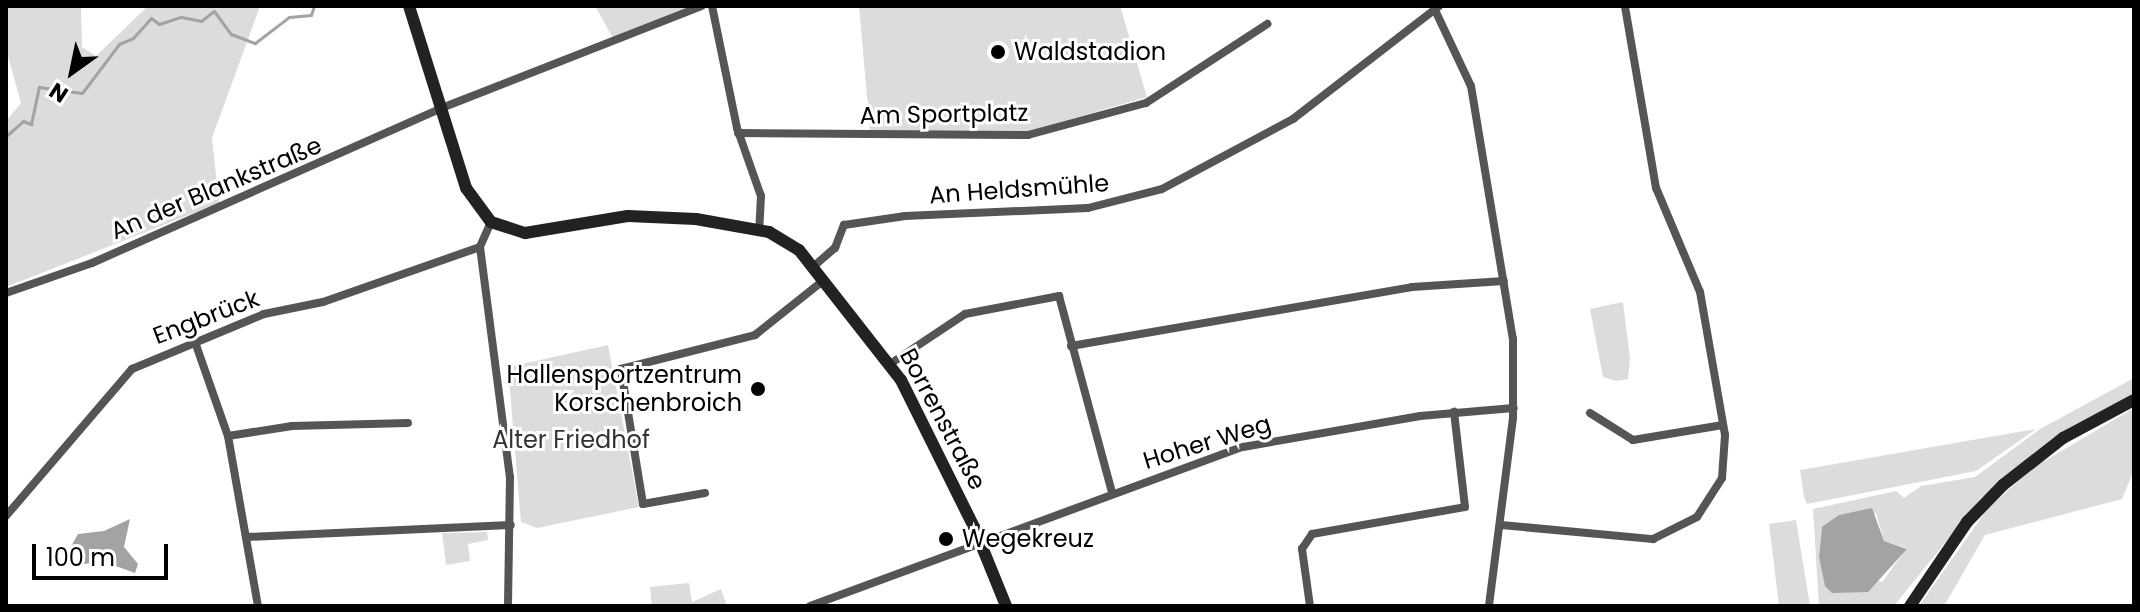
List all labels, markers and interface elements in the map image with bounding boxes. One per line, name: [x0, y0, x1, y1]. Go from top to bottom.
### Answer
north arrow: [32, 32, 112, 112]
place label: Waldstadion: [1014, 38, 1166, 66]
marker: Waldstadion: [989, 43, 1007, 61]
text: N: [43, 75, 74, 110]
street label: Am Sportplatz: [859, 98, 1029, 130]
street label: An der Blankstraße: [106, 130, 326, 246]
street label: An Heldsmühle: [928, 168, 1110, 210]
street label: Engbrück: [149, 284, 263, 350]
street label: Borrenstraße: [894, 343, 992, 495]
place label: Hallensportzentrum Korschenbroich: [506, 361, 742, 417]
marker: Hallensportzentrum Korschenbroich: [749, 380, 767, 398]
street label: Hoher Weg: [1140, 409, 1274, 475]
park label: Alter Friedhof: [492, 426, 650, 454]
place label: Wegekreuz: [962, 525, 1094, 553]
scale bar: [36, 528, 172, 578]
marker: Wegekreuz: [937, 530, 955, 548]
text: 100 m: [46, 541, 115, 574]

